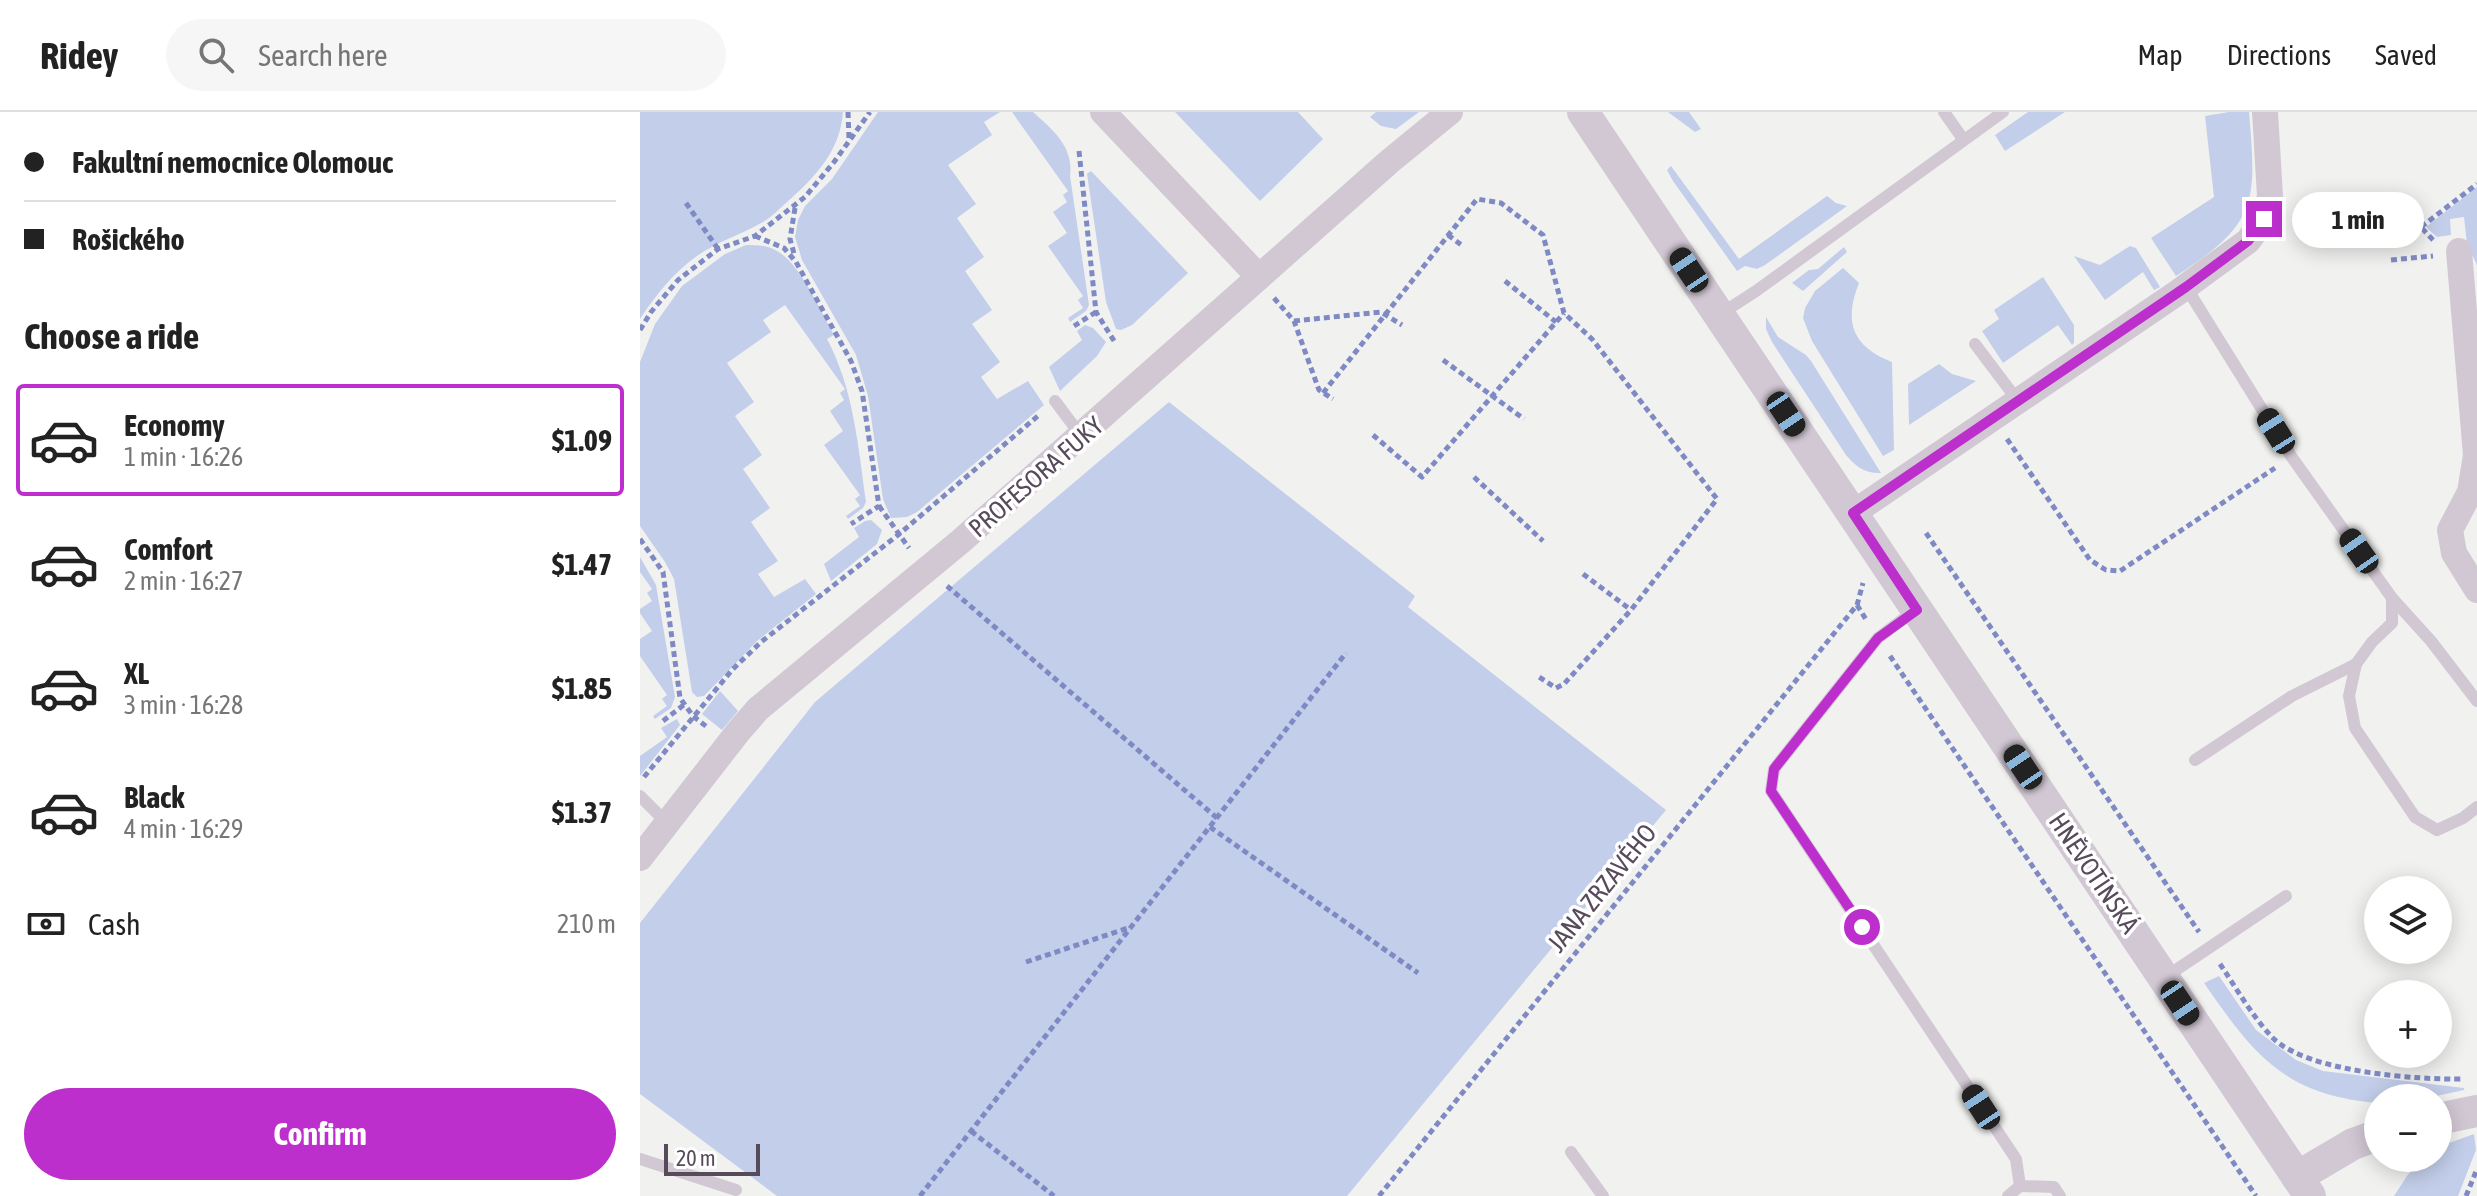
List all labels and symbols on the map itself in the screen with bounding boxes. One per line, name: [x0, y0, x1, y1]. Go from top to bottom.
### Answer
callout: 1 min: [2292, 191, 2424, 247]
route end: [2246, 201, 2282, 237]
car: [1666, 243, 1712, 297]
car: [1763, 387, 1809, 441]
car: [2253, 404, 2299, 458]
street label: PROFESORA FUKY: [963, 410, 1109, 543]
car: [2335, 524, 2383, 578]
car: [2000, 740, 2046, 794]
street label: HNĚVOTÍNSKÁ: [2043, 807, 2145, 939]
street label: JANA ZRZAVÉHO: [1541, 818, 1663, 958]
route start: [1844, 909, 1880, 945]
car: [2157, 976, 2203, 1030]
car: [1958, 1080, 2004, 1134]
scale bar: [664, 1140, 760, 1176]

